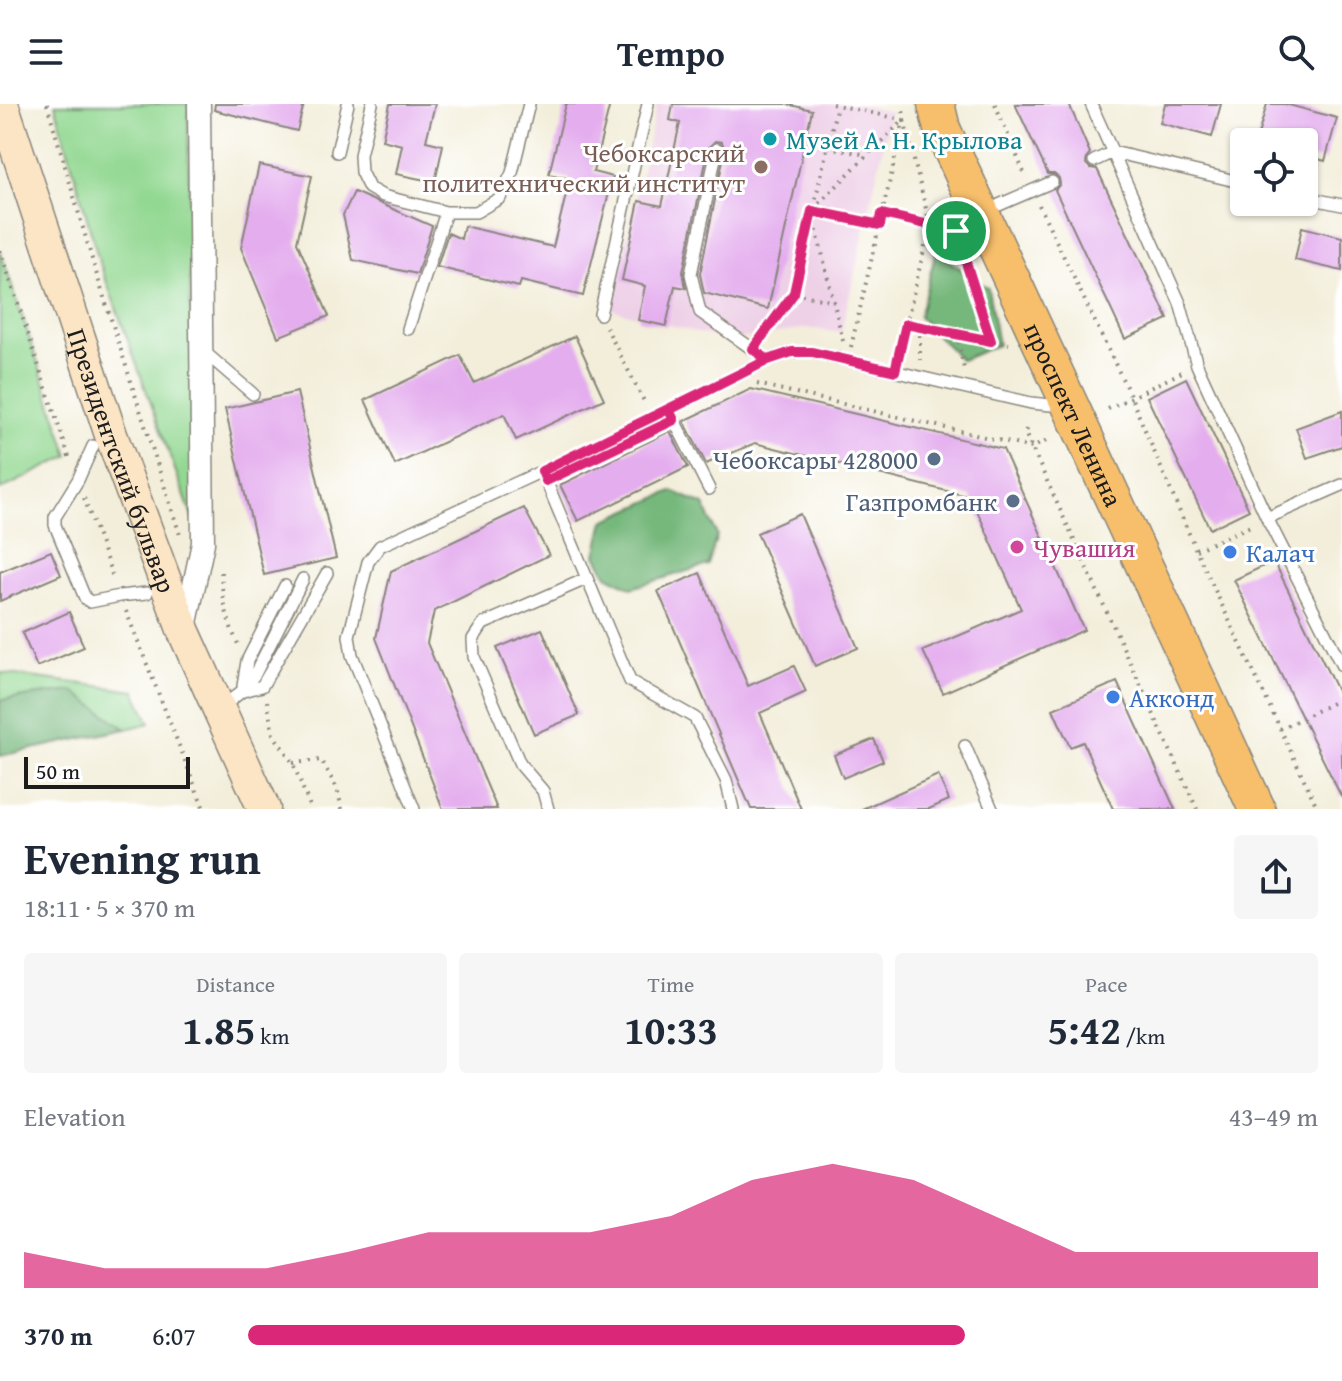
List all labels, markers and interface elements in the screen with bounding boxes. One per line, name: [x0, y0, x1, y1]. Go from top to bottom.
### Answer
text: Tempo: [617, 26, 725, 79]
icon: menu: [24, 30, 68, 74]
icon: search: [1274, 30, 1318, 74]
place label: Музей А. Н. Крылова: [786, 120, 1023, 159]
map controls: [1230, 128, 1318, 216]
button: locate: [1230, 128, 1318, 216]
marker: Музей А. Н. Крылова: [761, 130, 779, 148]
place label: Чебоксарский политехнический институт: [422, 133, 745, 202]
marker: Чебоксарский политехнический институт: [752, 158, 770, 176]
pin: [922, 197, 990, 265]
icon: arrive: [934, 209, 978, 253]
street label: проспект Ленина: [1015, 316, 1134, 513]
street label: Президентский бульвар: [58, 323, 187, 598]
place label: Чебоксары 428000: [713, 440, 918, 479]
marker: Чебоксары 428000: [925, 450, 943, 468]
place label: Газпромбанк: [846, 482, 997, 521]
marker: Газпромбанк: [1004, 492, 1022, 510]
place label: Чувашия: [1033, 528, 1136, 567]
place label: Калач: [1246, 533, 1315, 572]
marker: Чувашия: [1008, 538, 1026, 556]
marker: Калач: [1221, 543, 1239, 561]
place label: Акконд: [1129, 678, 1214, 717]
marker: Акконд: [1104, 688, 1122, 706]
scale bar: [24, 753, 190, 789]
text: 50 m: [36, 755, 80, 787]
text: Evening run: [24, 826, 261, 890]
button: share: [1234, 835, 1318, 919]
text: 18:11 · 5 × 370 m: [24, 888, 195, 927]
text: Distance: [196, 968, 275, 1000]
text: Time: [648, 968, 694, 1000]
text: Pace: [1085, 968, 1127, 1000]
text: 1.85: [182, 1000, 255, 1059]
text: 10:33: [624, 1000, 718, 1059]
text: 5:42: [1047, 1000, 1121, 1059]
text: km: [255, 1020, 289, 1052]
text: /km: [1121, 1020, 1165, 1052]
text: Elevation: [24, 1097, 126, 1136]
text: 43–49 m: [1229, 1097, 1318, 1136]
text: 370 m: [24, 1316, 92, 1355]
text: 6:07: [152, 1316, 196, 1355]

